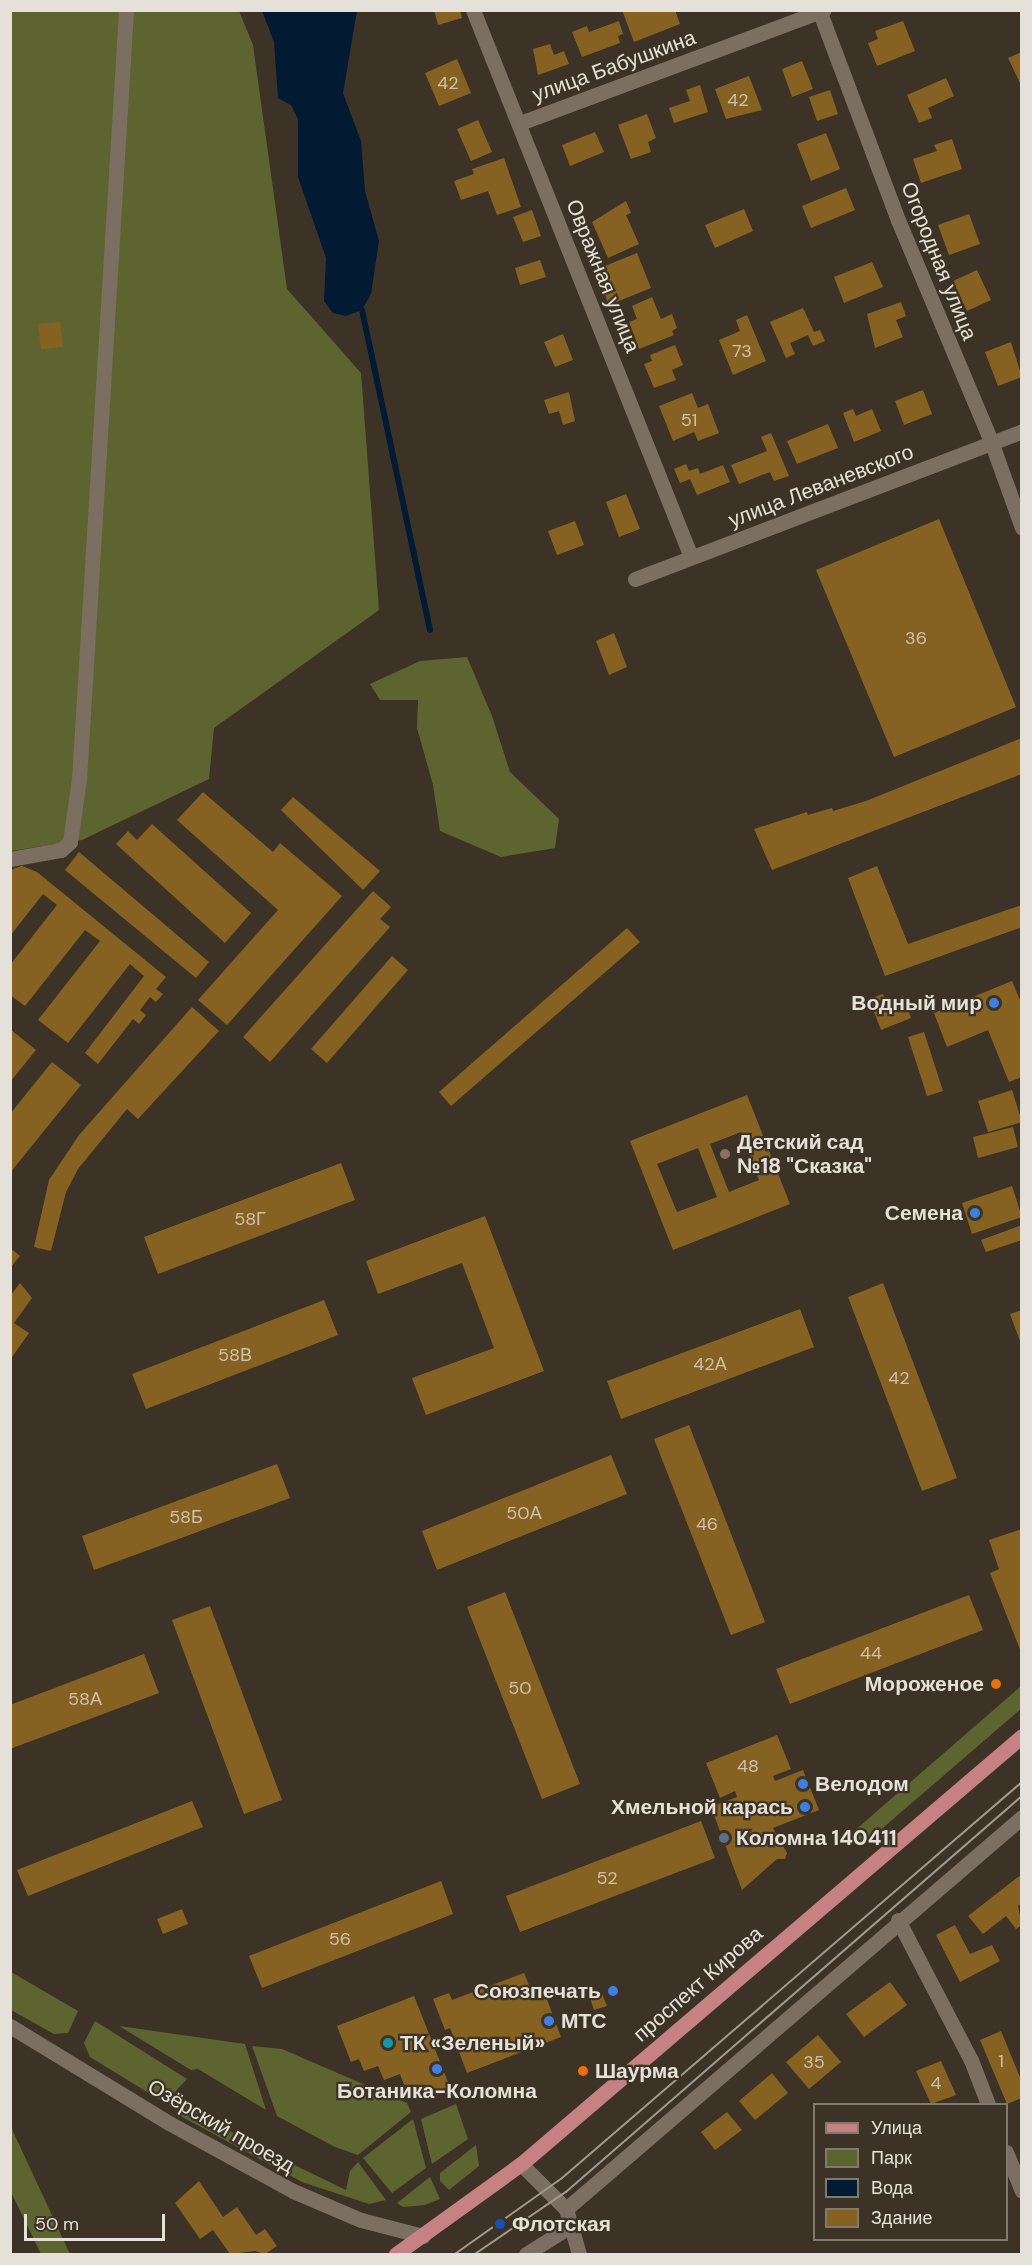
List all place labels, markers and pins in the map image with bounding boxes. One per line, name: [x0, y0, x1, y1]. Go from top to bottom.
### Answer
place label: Водный мир: [851, 990, 982, 1016]
marker: Водный мир: [987, 996, 1001, 1010]
place label: Детский сад №18 "Сказка": [737, 1129, 872, 1179]
marker: Детский сад №18 "Сказка": [718, 1147, 732, 1161]
place label: Семена: [885, 1200, 963, 1226]
marker: Семена: [968, 1206, 982, 1220]
place label: Мороженое: [865, 1671, 984, 1697]
marker: Мороженое: [989, 1677, 1003, 1691]
place label: Велодом: [815, 1771, 909, 1797]
marker: Велодом: [796, 1777, 810, 1791]
place label: Хмельной карась: [611, 1794, 793, 1820]
marker: Хмельной карась: [798, 1800, 812, 1814]
place label: Коломна 140411: [736, 1825, 897, 1851]
marker: Коломна 140411: [717, 1831, 731, 1845]
place label: Союзпечать: [474, 1978, 601, 2004]
marker: Союзпечать: [606, 1984, 620, 1998]
place label: МТС: [561, 2008, 606, 2034]
marker: МТС: [542, 2014, 556, 2028]
place label: ТК «Зеленый»: [400, 2030, 545, 2056]
marker: ТК «Зеленый»: [381, 2036, 395, 2050]
place label: Шаурма: [595, 2058, 679, 2084]
marker: Ботаника-Коломна: [430, 2062, 444, 2076]
marker: Шаурма: [576, 2064, 590, 2078]
place label: Ботаника-Коломна: [337, 2078, 537, 2104]
place label: Флотская: [512, 2211, 611, 2237]
marker: Флотская: [493, 2217, 507, 2231]

